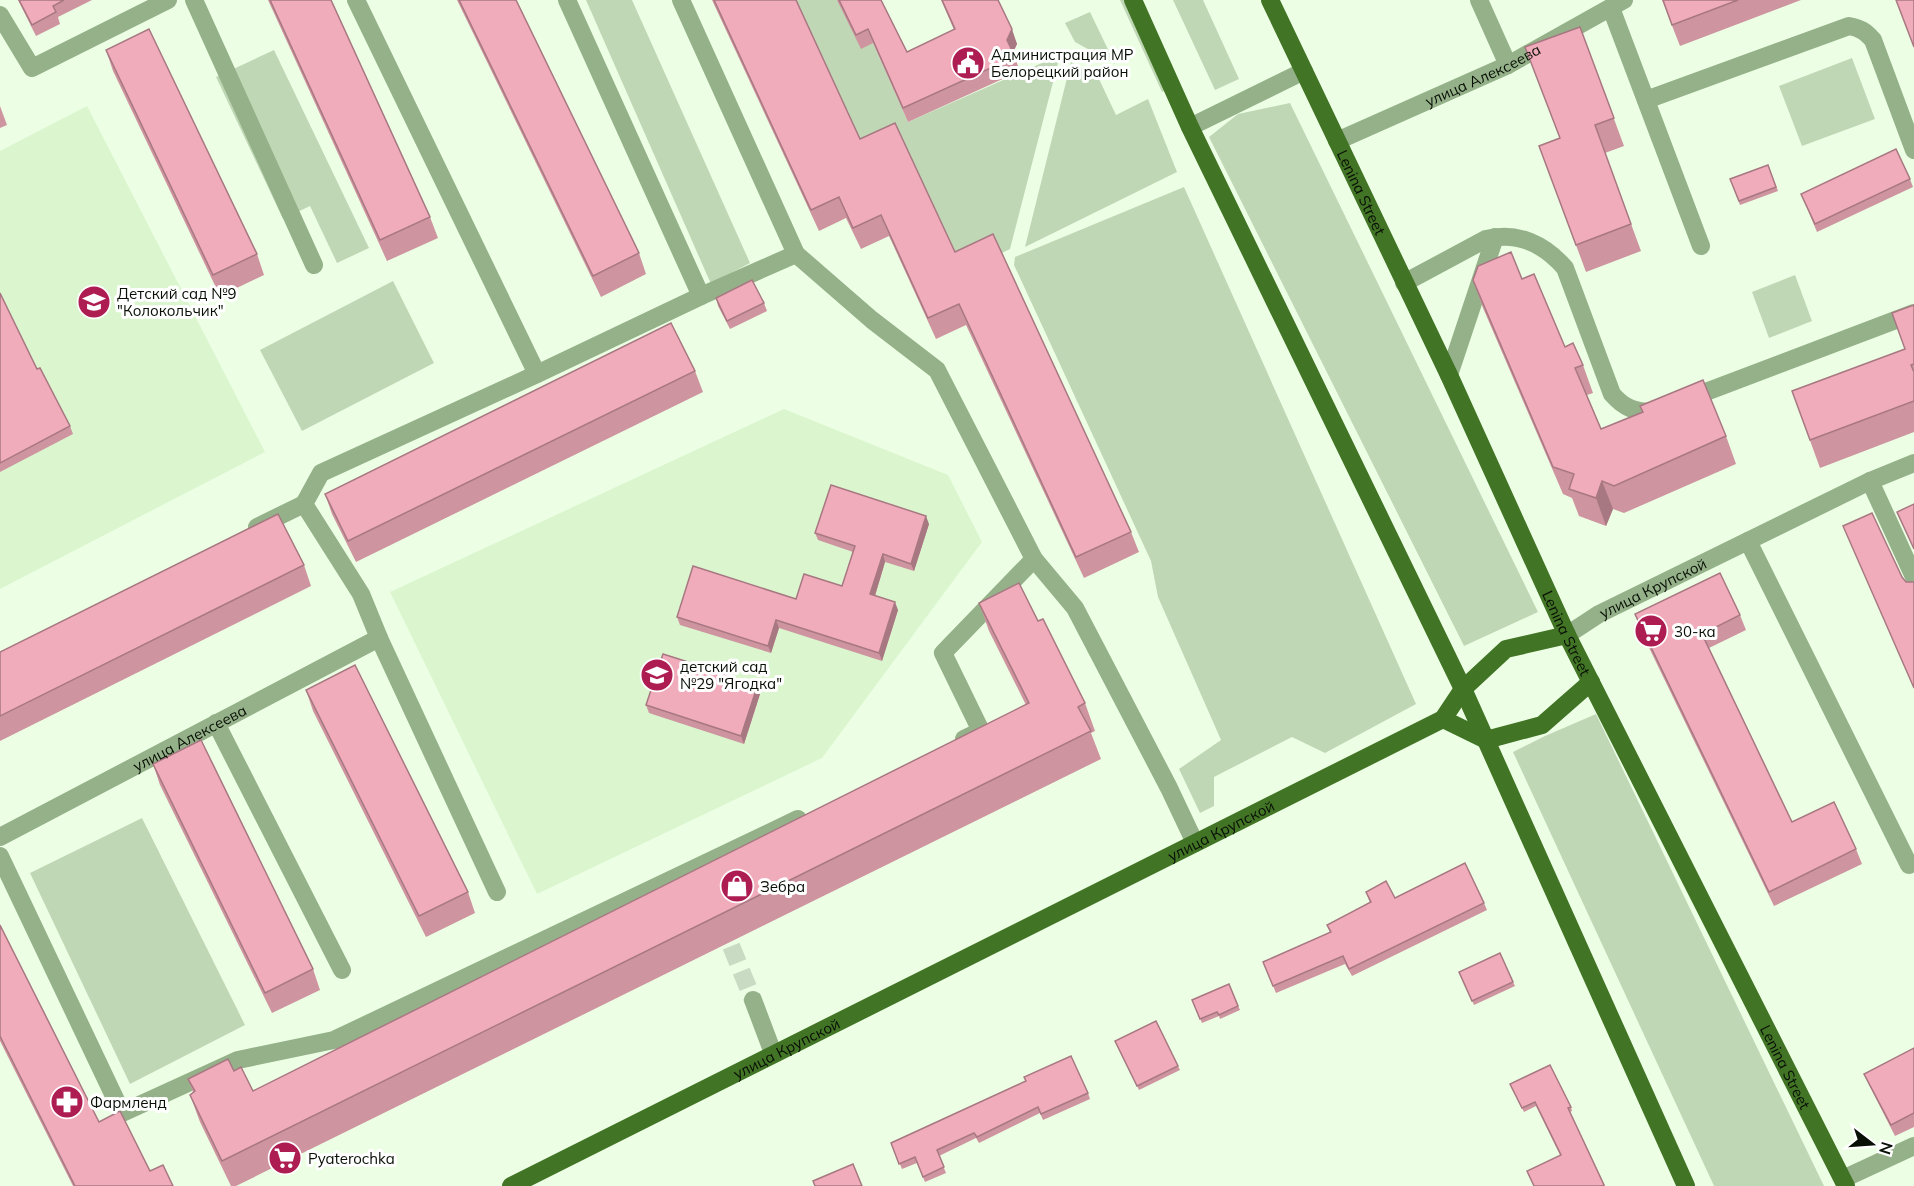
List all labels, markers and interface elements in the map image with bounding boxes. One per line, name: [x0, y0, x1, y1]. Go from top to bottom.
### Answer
street label: улица Алексеева: [1422, 39, 1544, 110]
public building icon: Администрация МР Белорецкий район: [950, 45, 986, 81]
place label: Администрация МР Белорецкий район: [991, 45, 1134, 81]
street label: Lenina Street: [1333, 147, 1390, 238]
school or university icon: Детский сад №9 "Колокольчик": [76, 284, 112, 320]
place label: Детский сад №9 "Колокольчик": [117, 284, 237, 320]
street label: улица Крупской: [1596, 553, 1709, 622]
street label: Lenina Street: [1539, 587, 1595, 678]
supermarket icon: 30-ка: [1633, 613, 1669, 649]
place label: 30-ка: [1674, 622, 1716, 641]
school or university icon: детский сад №29 "Ягодка": [639, 657, 675, 693]
place label: детский сад №29 "Ягодка": [680, 657, 782, 693]
street label: улица Алексеева: [129, 700, 250, 775]
street label: улица Крупской: [1164, 796, 1277, 865]
shop icon: Зебра: [719, 868, 755, 904]
place label: Зебра: [760, 877, 805, 896]
street label: улица Крупской: [730, 1013, 843, 1083]
street label: Lenina Street: [1756, 1021, 1815, 1112]
pharmacy icon: Фармленд: [49, 1084, 85, 1120]
place label: Фармленд: [90, 1093, 167, 1112]
north arrow: [1842, 1114, 1902, 1174]
supermarket icon: Pyaterochka: [267, 1140, 303, 1176]
text: N: [1875, 1140, 1898, 1157]
place label: Pyaterochka: [308, 1149, 395, 1168]

